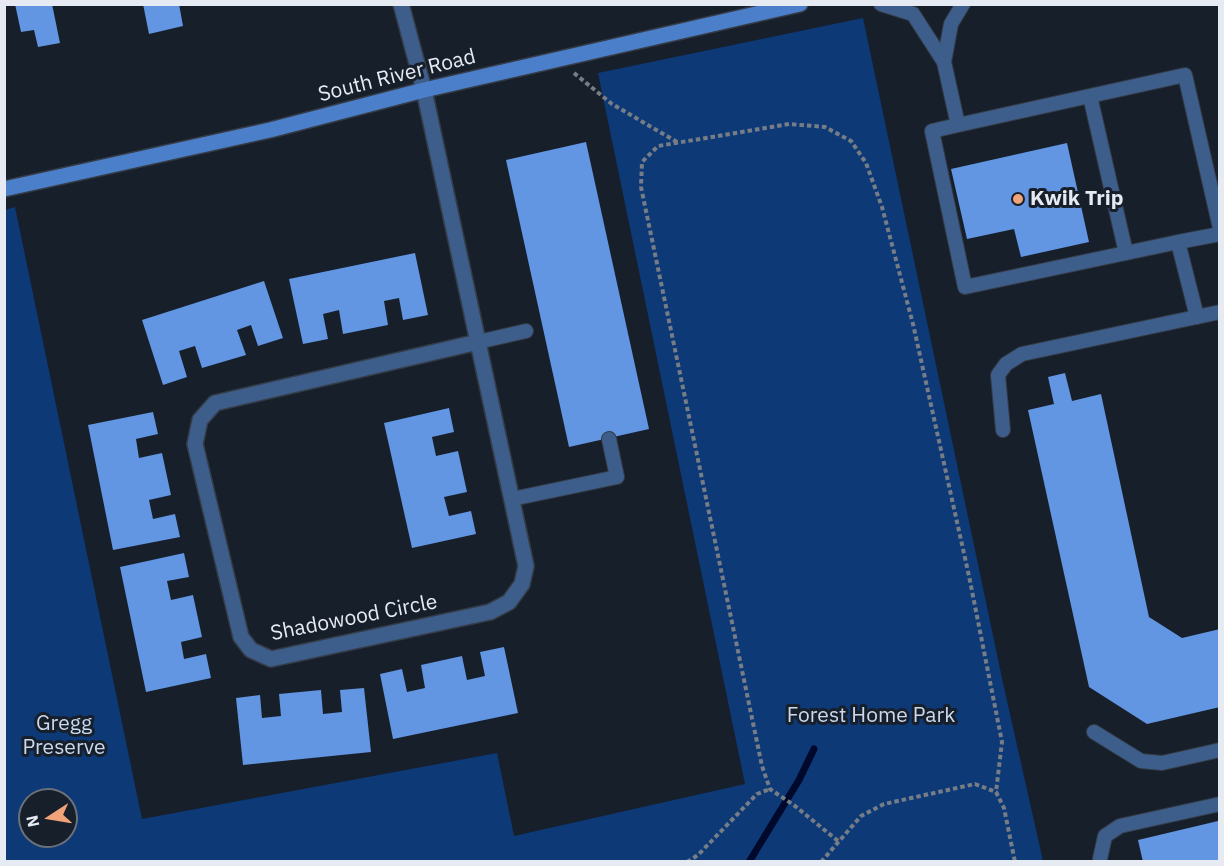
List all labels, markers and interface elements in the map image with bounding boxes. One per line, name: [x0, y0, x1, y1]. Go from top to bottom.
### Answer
street label: South River Road: [316, 44, 478, 108]
place label: Kwik Trip: [1030, 186, 1124, 212]
marker: Kwik Trip: [1011, 192, 1025, 206]
street label: Shadowood Circle: [268, 589, 440, 647]
park label: Forest Home Park: [787, 703, 955, 729]
park label: Gregg Preserve: [22, 711, 106, 761]
north arrow: [18, 788, 78, 848]
text: N: [21, 814, 43, 829]

